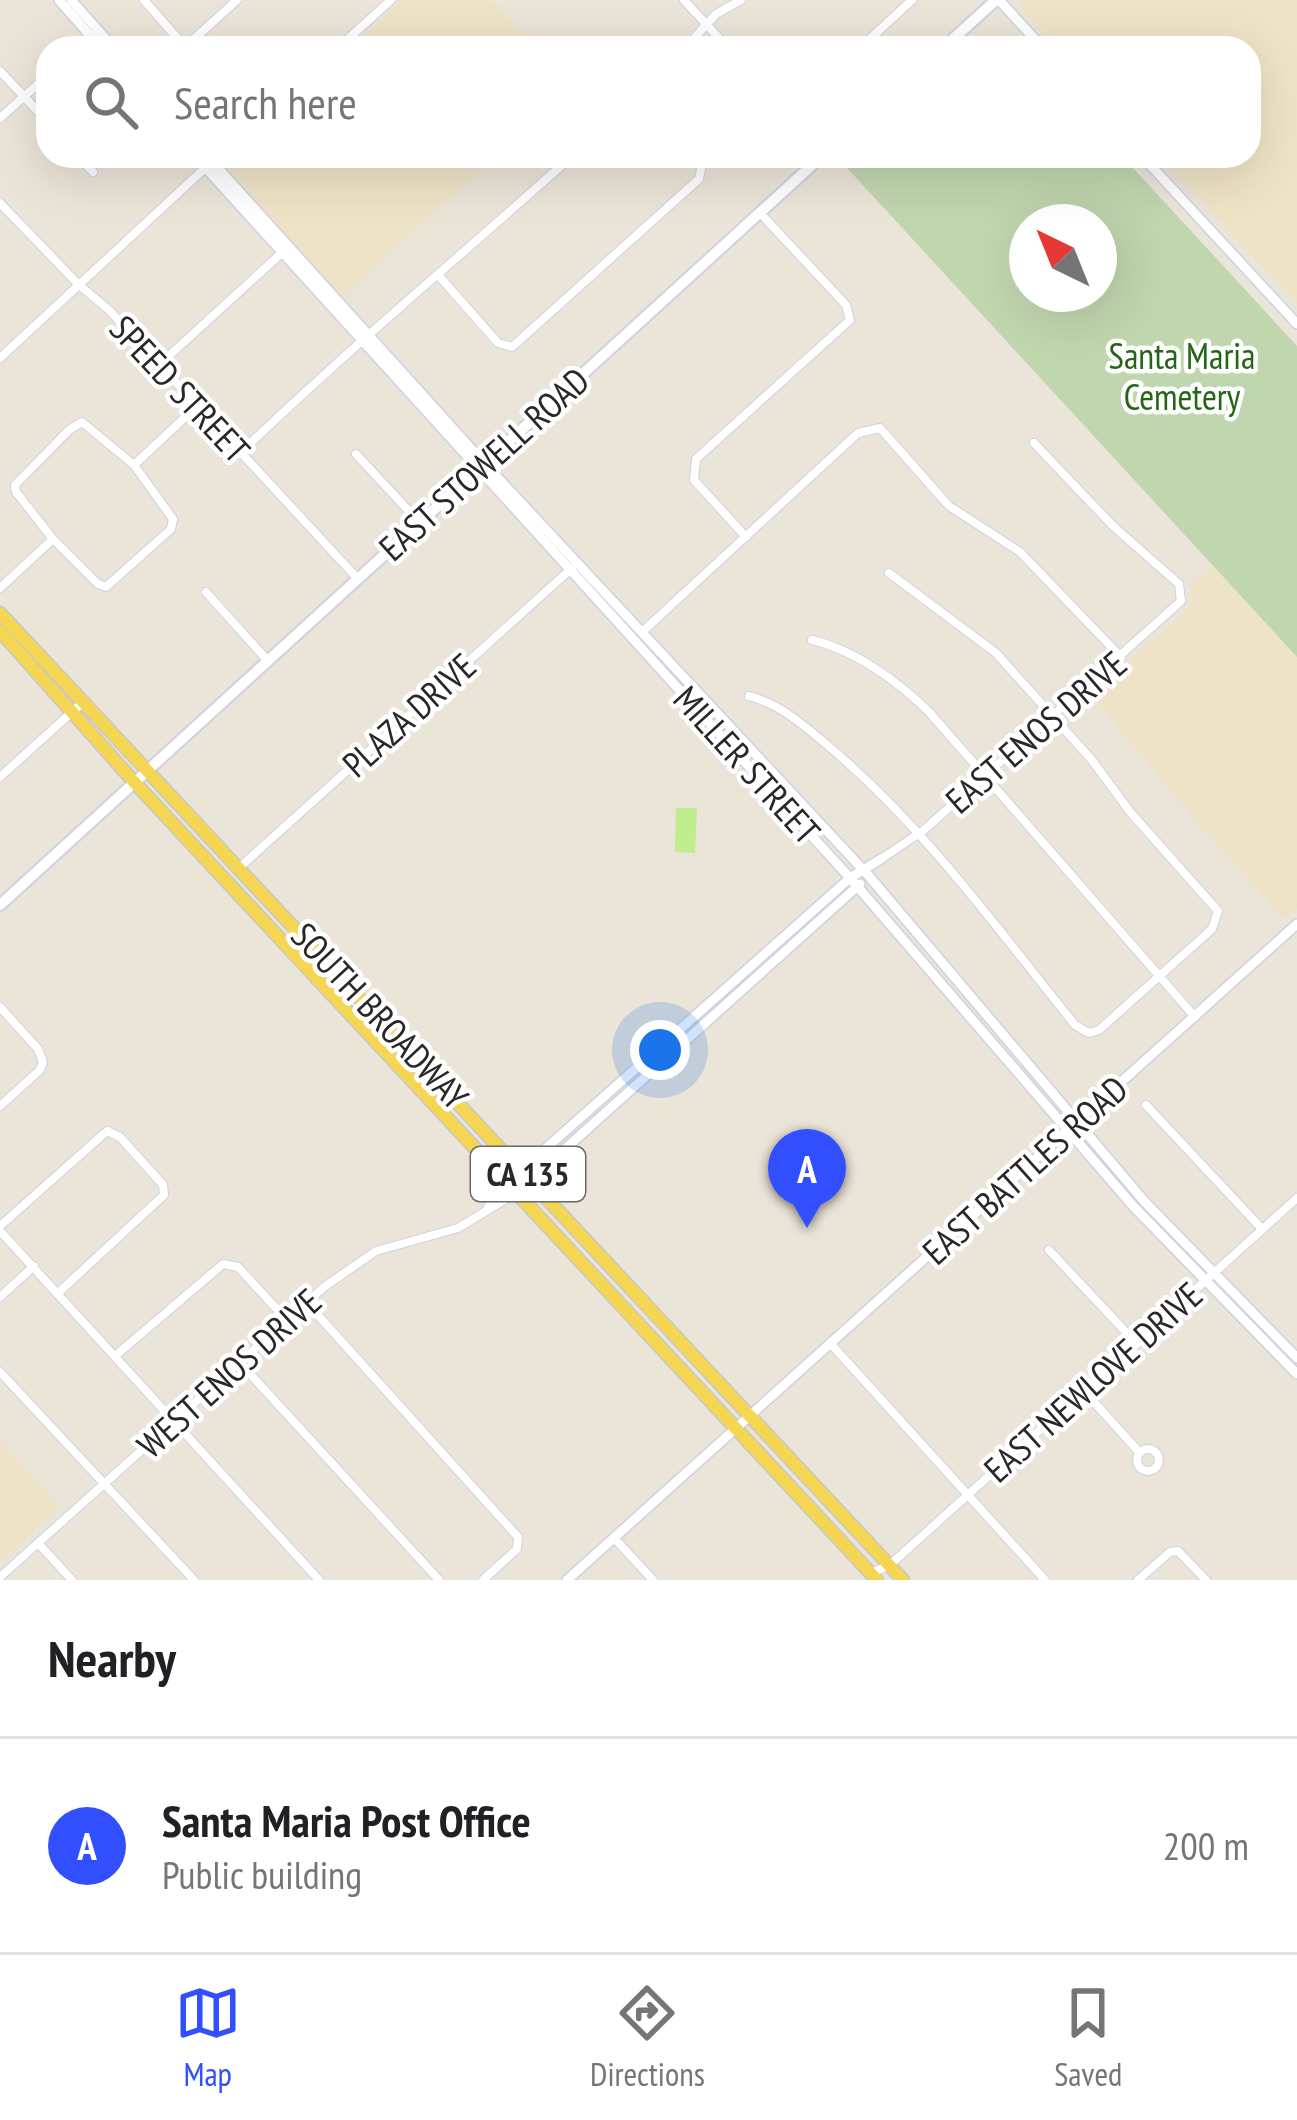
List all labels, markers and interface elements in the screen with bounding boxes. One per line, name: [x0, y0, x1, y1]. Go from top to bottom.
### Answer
search box: [36, 36, 1261, 168]
icon: search: [78, 69, 144, 135]
text: Search here: [174, 73, 357, 131]
north arrow: [1009, 204, 1117, 312]
street label: SPEED STREET: [100, 305, 261, 472]
park label: Santa Maria Cemetery: [1109, 332, 1255, 420]
street label: EAST STOWELL ROAD: [369, 357, 599, 570]
street label: EAST ENOS DRIVE: [935, 640, 1136, 823]
street label: PLAZA DRIVE: [332, 643, 485, 787]
street label: MILLER STREET: [664, 676, 831, 854]
street label: SOUTH BROADWAY: [282, 912, 480, 1120]
your location: [630, 1020, 690, 1080]
street label: EAST BATTLES ROAD: [912, 1065, 1137, 1274]
pin: A: [768, 1129, 846, 1228]
road number: CA 135: [471, 1147, 585, 1201]
street label: EAST NEWLOVE DRIVE: [974, 1271, 1212, 1492]
street label: WEST ENOS DRIVE: [127, 1278, 331, 1468]
text: Nearby: [48, 1625, 176, 1691]
text: Santa Maria Post Office: [162, 1791, 531, 1849]
text: A: [77, 1820, 97, 1871]
text: 200 m: [1163, 1820, 1249, 1871]
text: Public building: [162, 1849, 362, 1900]
tab: Map: [175, 1980, 241, 2095]
tab: Directions: [590, 1980, 705, 2095]
tab: Saved: [1054, 1980, 1122, 2095]

